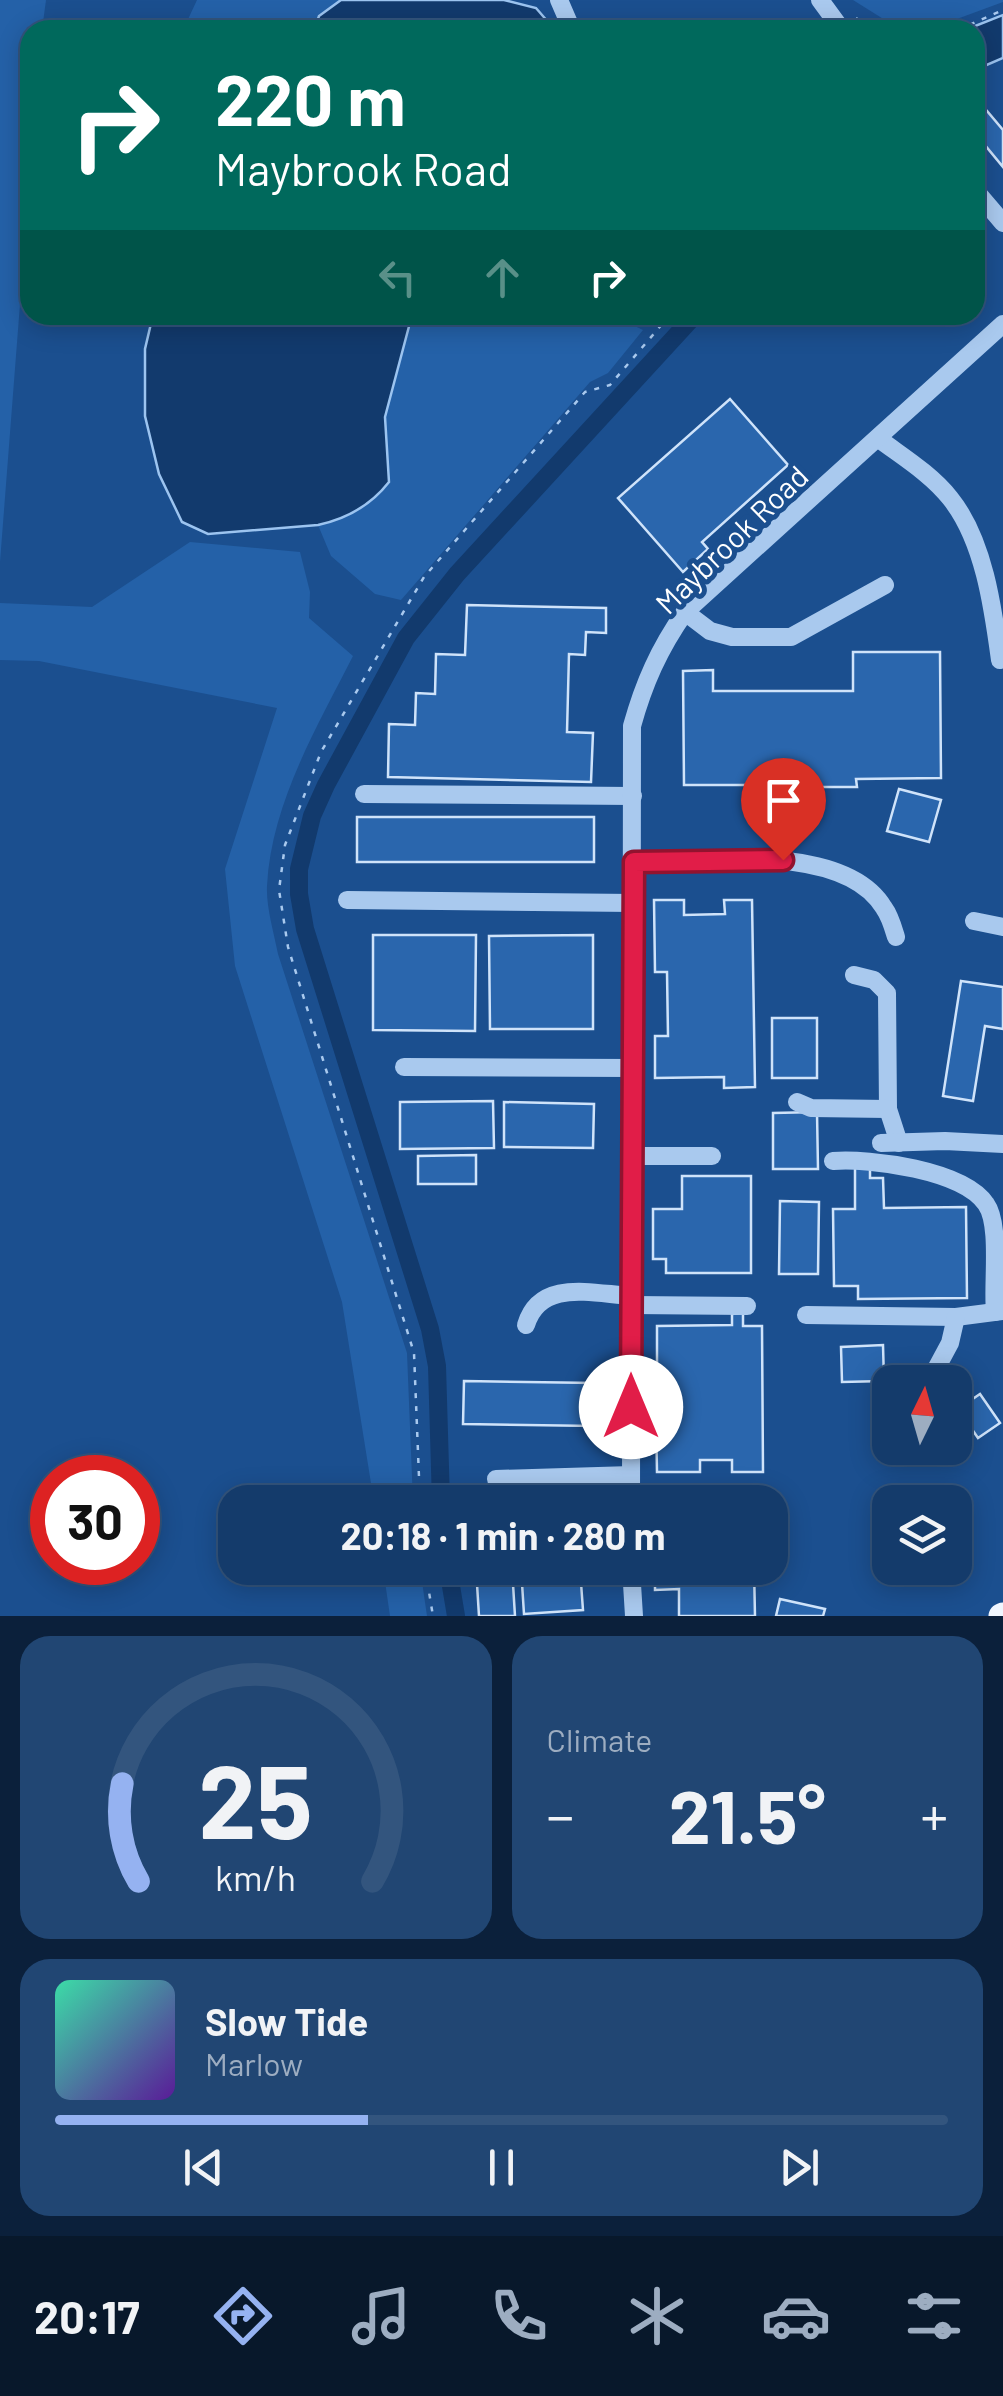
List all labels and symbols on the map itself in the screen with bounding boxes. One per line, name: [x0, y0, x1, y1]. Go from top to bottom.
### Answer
street label: Maybrook Road: [647, 457, 815, 621]
pin: [741, 758, 826, 861]
position arrow: [579, 1355, 683, 1459]
north arrow: [872, 1365, 972, 1465]
speed limit sign: 30: [30, 1455, 160, 1585]

